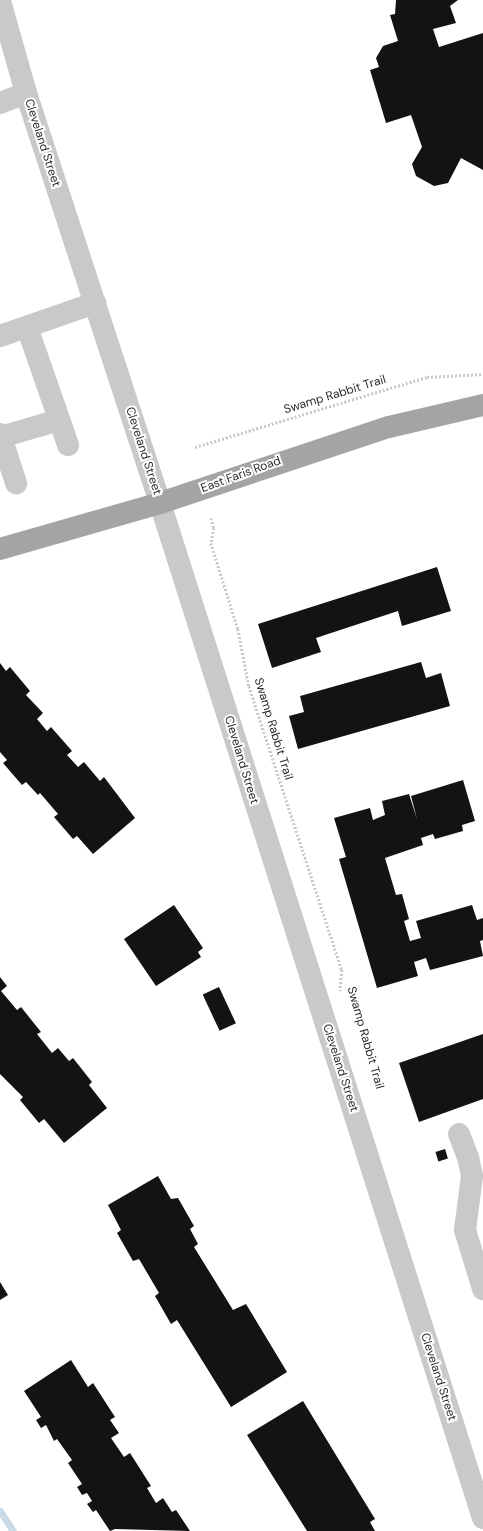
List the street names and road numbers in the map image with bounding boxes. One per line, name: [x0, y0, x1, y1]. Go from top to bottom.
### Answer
street label: Cleveland Street: [21, 97, 63, 189]
street label: Swamp Rabbit Trail: [282, 373, 388, 417]
street label: Cleveland Street: [122, 405, 164, 497]
street label: East Faris Road: [199, 454, 283, 496]
street label: Swamp Rabbit Trail: [251, 676, 295, 782]
street label: Cleveland Street: [221, 714, 261, 806]
street label: Swamp Rabbit Trail: [344, 985, 386, 1091]
street label: Cleveland Street: [319, 1022, 361, 1114]
street label: Cleveland Street: [417, 1331, 459, 1423]

